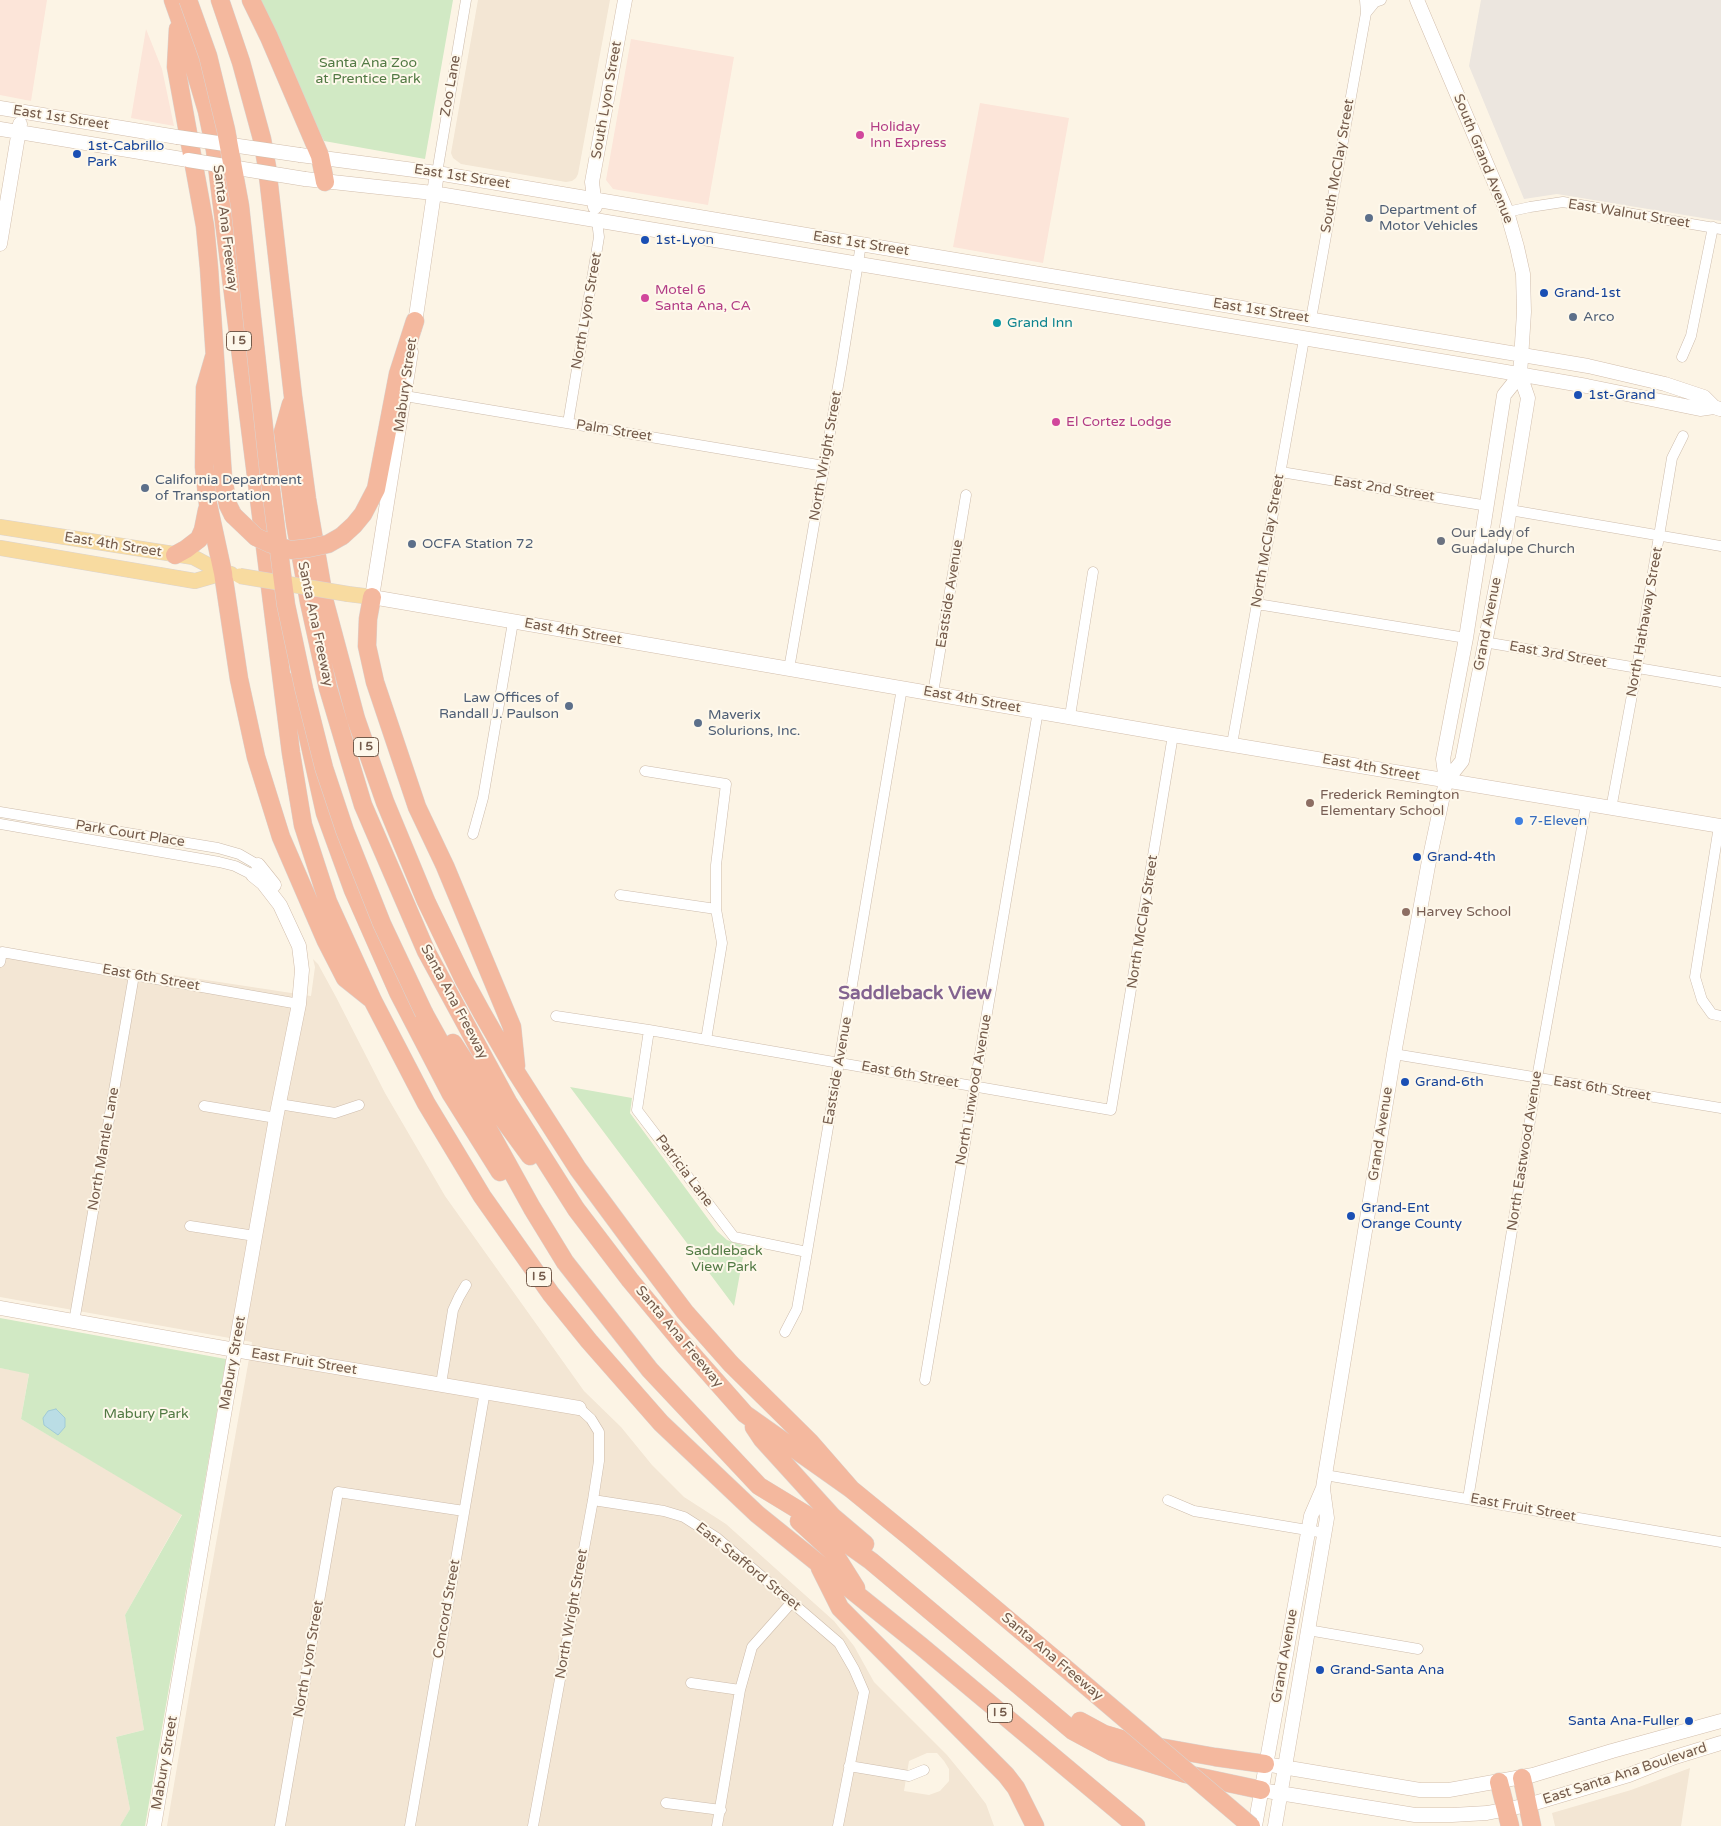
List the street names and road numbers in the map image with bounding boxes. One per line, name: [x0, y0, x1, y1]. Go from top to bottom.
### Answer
street label: South Lyon Street: [588, 40, 626, 160]
street label: Zoo Lane: [437, 54, 465, 118]
street label: South Grand Avenue: [1449, 92, 1517, 226]
street label: South McClay Street: [1318, 98, 1358, 234]
street label: East 1st Street: [12, 102, 110, 134]
street label: East 1st Street: [413, 161, 511, 193]
street label: Santa Ana Freeway: [209, 164, 241, 292]
street label: East Walnut Street: [1567, 196, 1691, 232]
street label: East 1st Street: [812, 228, 910, 260]
street label: North Lyon Street: [568, 251, 606, 371]
street label: East 1st Street: [1212, 295, 1310, 327]
road number: I 5: [226, 332, 252, 351]
street label: Mabury Street: [391, 337, 421, 433]
street label: North Wright Street: [806, 390, 846, 522]
street label: Palm Street: [575, 417, 653, 445]
street label: North McClay Street: [1248, 473, 1288, 609]
street label: East 2nd Street: [1332, 473, 1436, 505]
street label: East 4th Street: [63, 529, 163, 561]
street label: Eastside Avenue: [933, 539, 967, 649]
street label: North Hathaway Street: [1624, 546, 1666, 698]
street label: Santa Ana Freeway: [294, 560, 336, 688]
street label: Grand Avenue: [1471, 576, 1505, 672]
street label: East 4th Street: [523, 615, 623, 649]
street label: East 3rd Street: [1508, 638, 1608, 672]
street label: East 4th Street: [922, 683, 1022, 717]
road number: I 5: [354, 738, 378, 756]
street label: East 4th Street: [1321, 751, 1421, 785]
street label: Park Court Place: [74, 817, 186, 851]
street label: North McClay Street: [1124, 854, 1162, 990]
street label: Santa Ana Freeway: [417, 942, 491, 1062]
street label: East 6th Street: [101, 961, 201, 995]
street label: North Linwood Avenue: [952, 1013, 996, 1167]
street label: Eastside Avenue: [820, 1016, 856, 1126]
street label: East 6th Street: [860, 1058, 960, 1092]
street label: North Eastwood Avenue: [1504, 1070, 1546, 1232]
street label: East 6th Street: [1552, 1073, 1652, 1105]
street label: North Mantle Lane: [85, 1086, 123, 1212]
street label: Grand Avenue: [1365, 1086, 1397, 1182]
street label: Patricia Lane: [651, 1132, 717, 1210]
road number: I 5: [526, 1268, 552, 1286]
street label: Santa Ana Freeway: [632, 1283, 726, 1391]
street label: Mabury Street: [216, 1315, 250, 1411]
street label: East Fruit Street: [250, 1345, 358, 1379]
street label: East Fruit Street: [1469, 1490, 1577, 1526]
street label: East Stafford Street: [692, 1519, 804, 1615]
street label: North Wright Street: [552, 1548, 592, 1680]
street label: Concord Street: [430, 1558, 464, 1660]
street label: North Lyon Street: [290, 1599, 328, 1719]
street label: Grand Avenue: [1268, 1608, 1302, 1704]
street label: Santa Ana Freeway: [998, 1610, 1106, 1704]
road number: I 5: [988, 1704, 1012, 1722]
street label: Mabury Street: [148, 1715, 182, 1811]
street label: East Santa Ana Boulevard: [1541, 1739, 1709, 1809]

